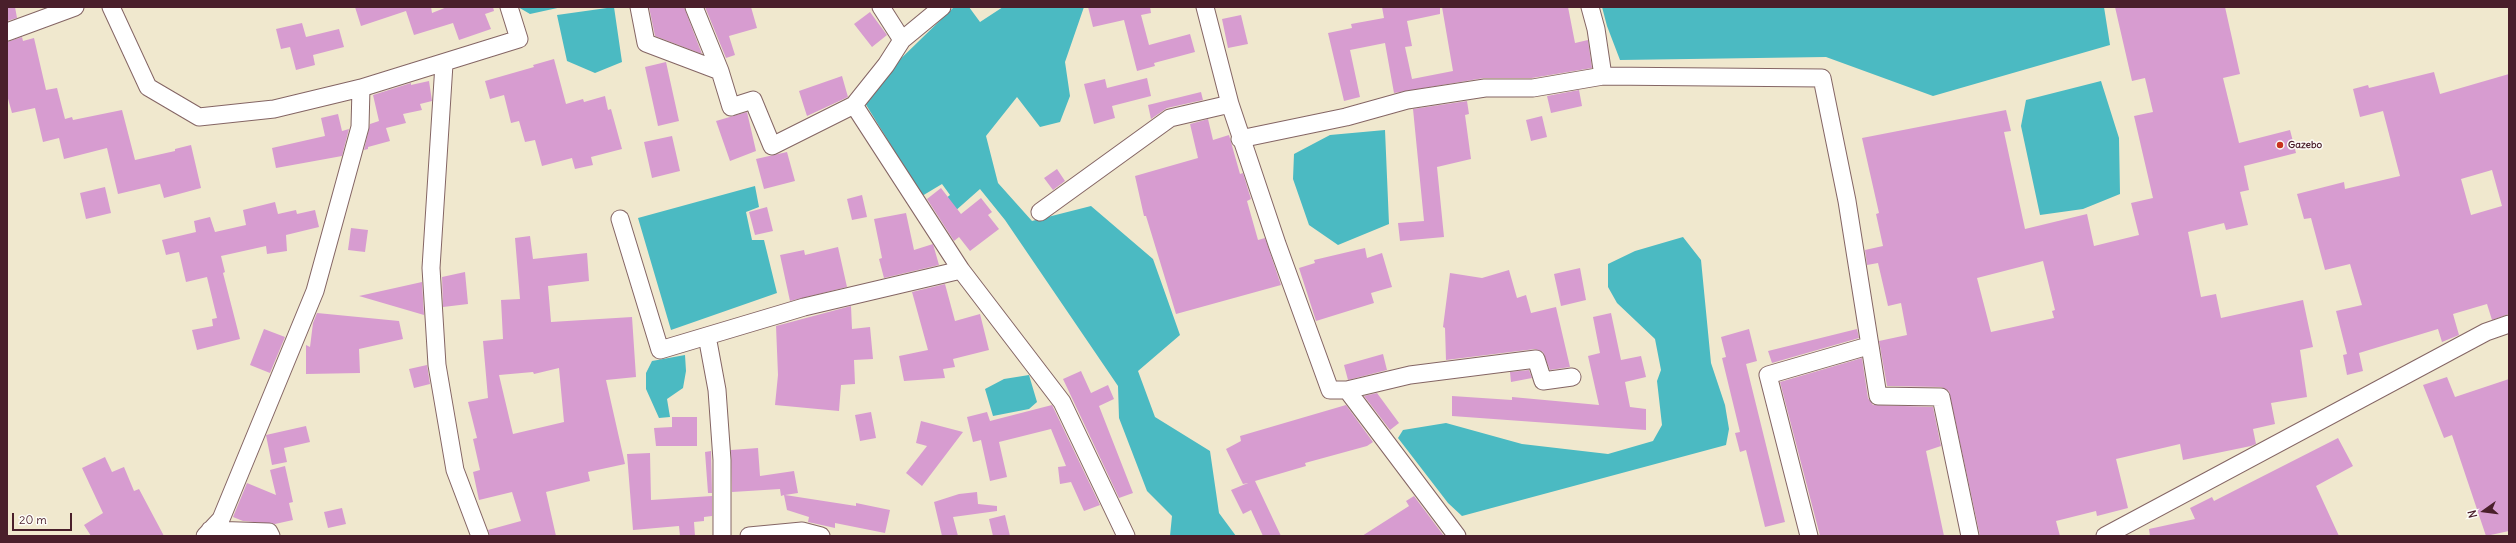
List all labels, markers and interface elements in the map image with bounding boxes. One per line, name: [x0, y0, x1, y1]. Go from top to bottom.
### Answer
place label: Gazebo: [2288, 139, 2322, 151]
marker: Gazebo: [2275, 140, 2285, 150]
north arrow: [2464, 491, 2504, 531]
scale bar: [14, 505, 74, 531]
text: N: [2465, 509, 2480, 519]
text: 20 m: [19, 512, 47, 527]

